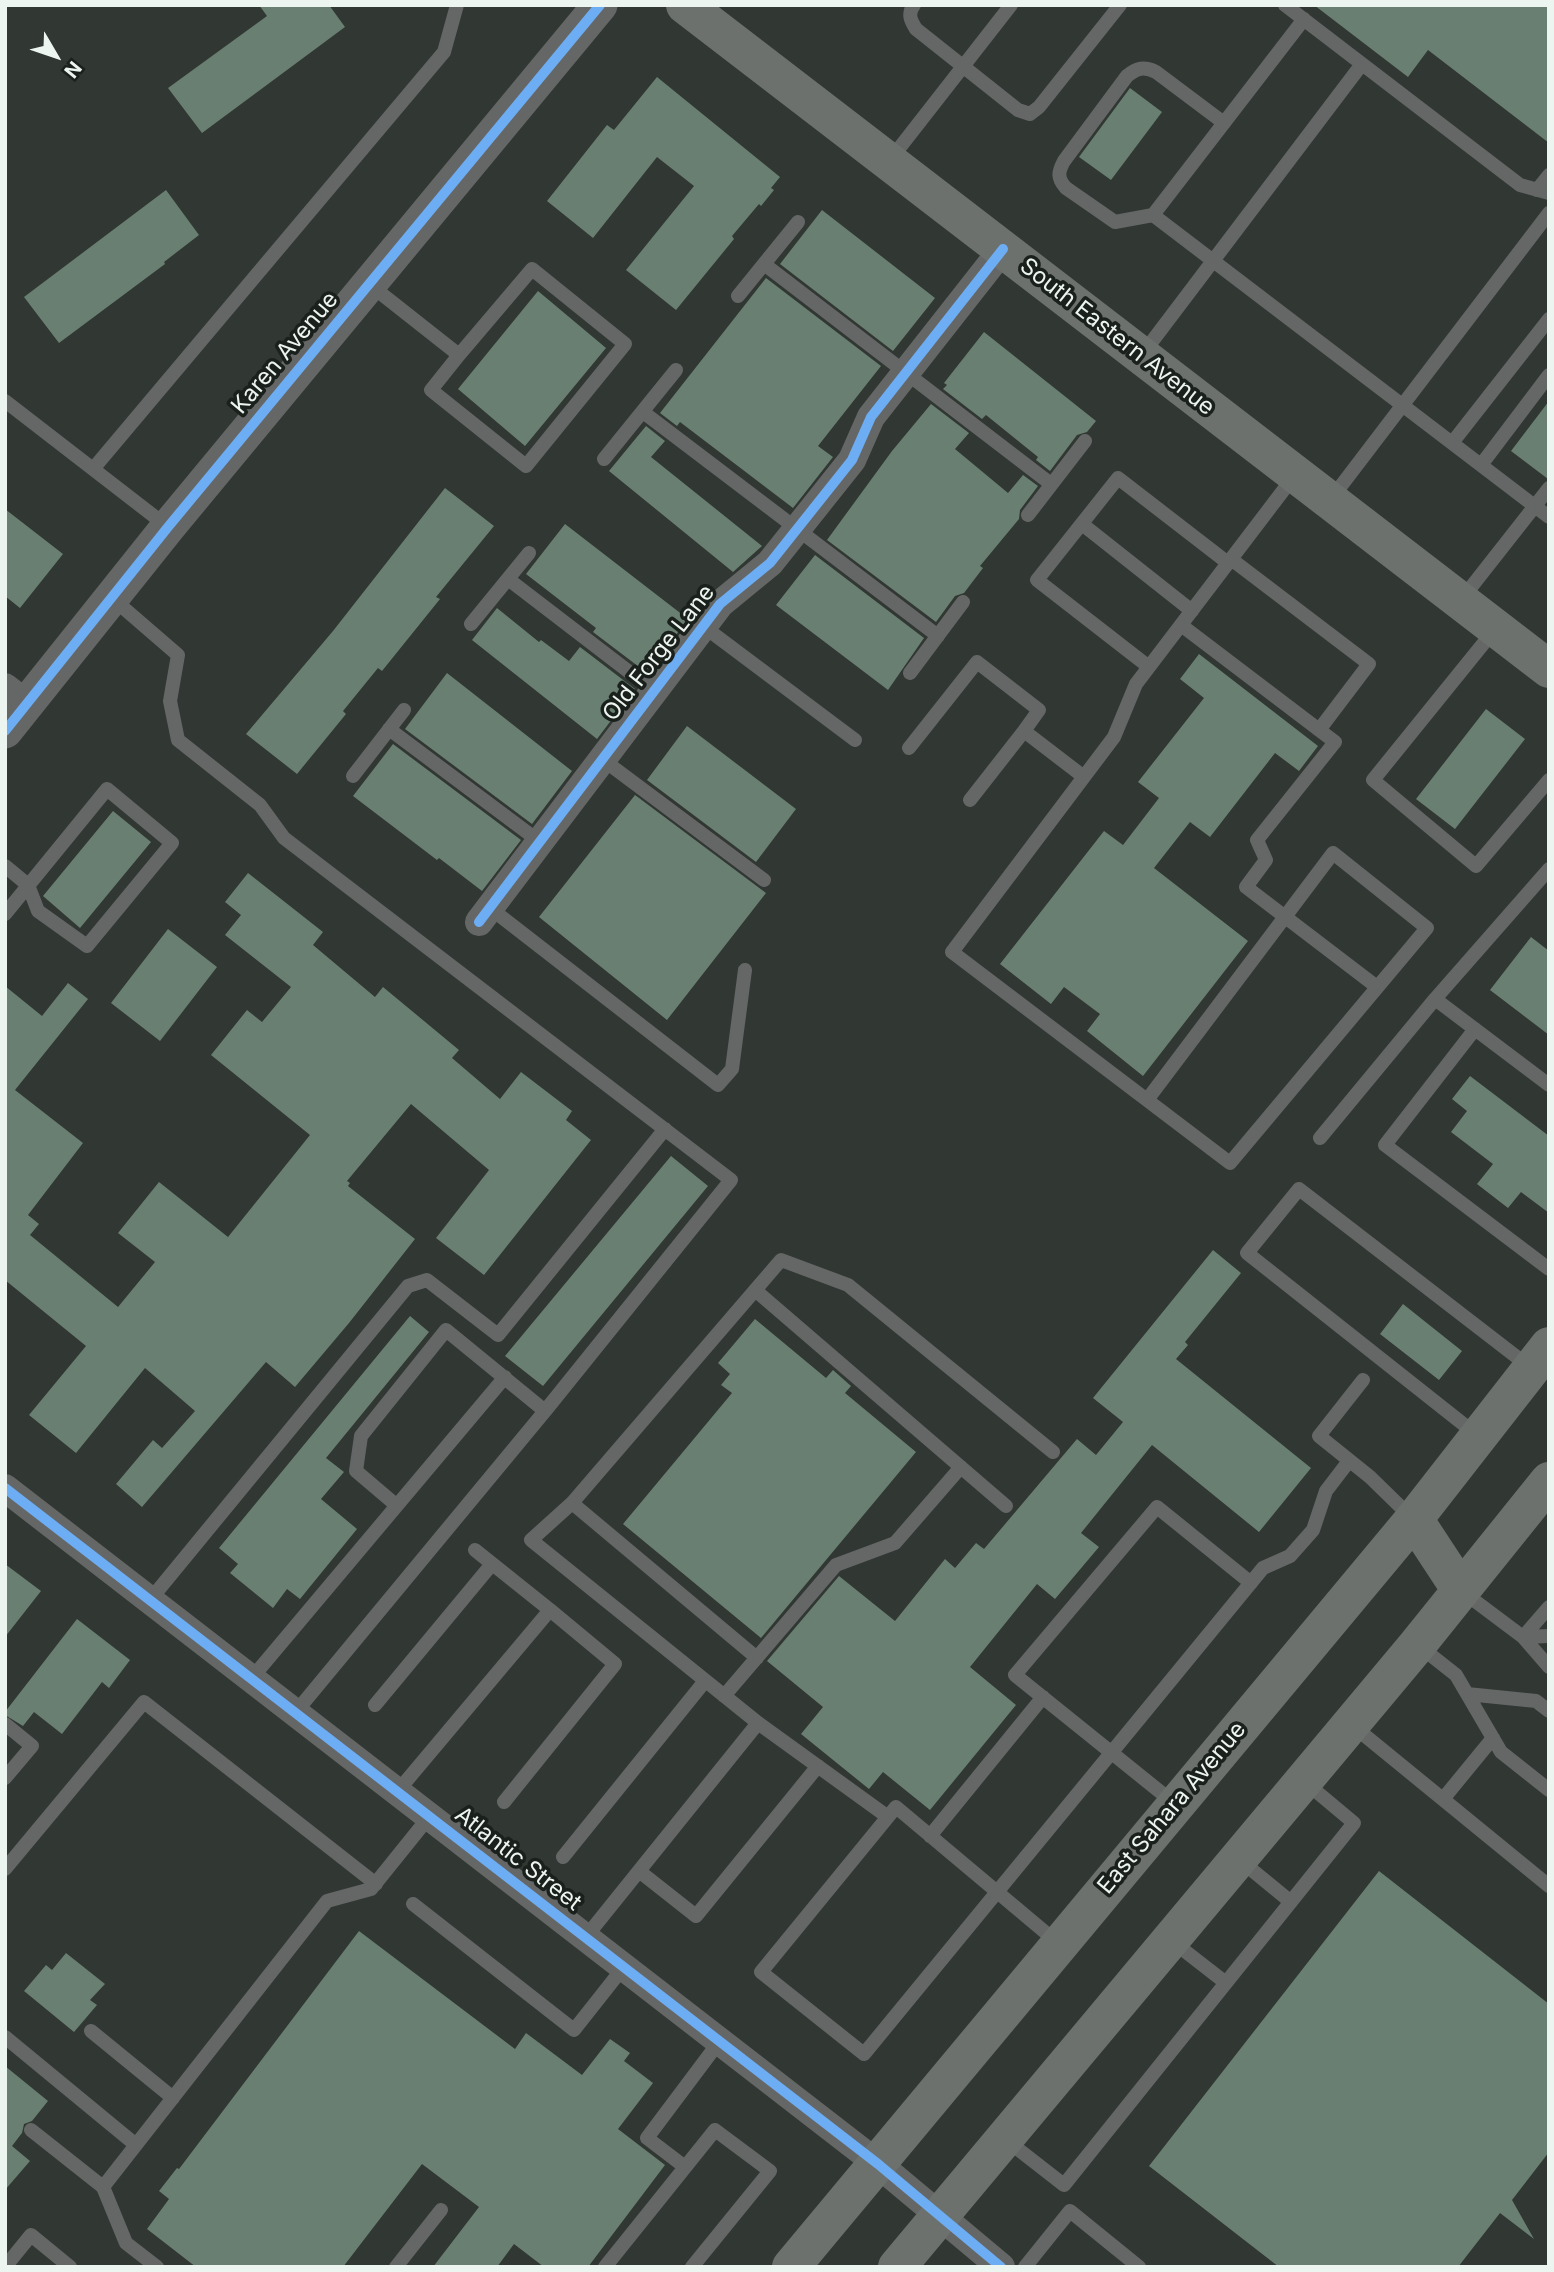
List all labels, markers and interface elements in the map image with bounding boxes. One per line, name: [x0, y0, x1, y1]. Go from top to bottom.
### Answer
north arrow: [21, 21, 91, 91]
text: N: [59, 57, 86, 82]
street label: South Eastern Avenue: [1014, 252, 1220, 422]
street label: Karen Avenue: [226, 286, 344, 420]
street label: Old Forge Lane: [597, 579, 721, 727]
street label: East Sahara Avenue: [1092, 1716, 1252, 1900]
street label: Atlantic Street: [449, 1801, 587, 1917]

